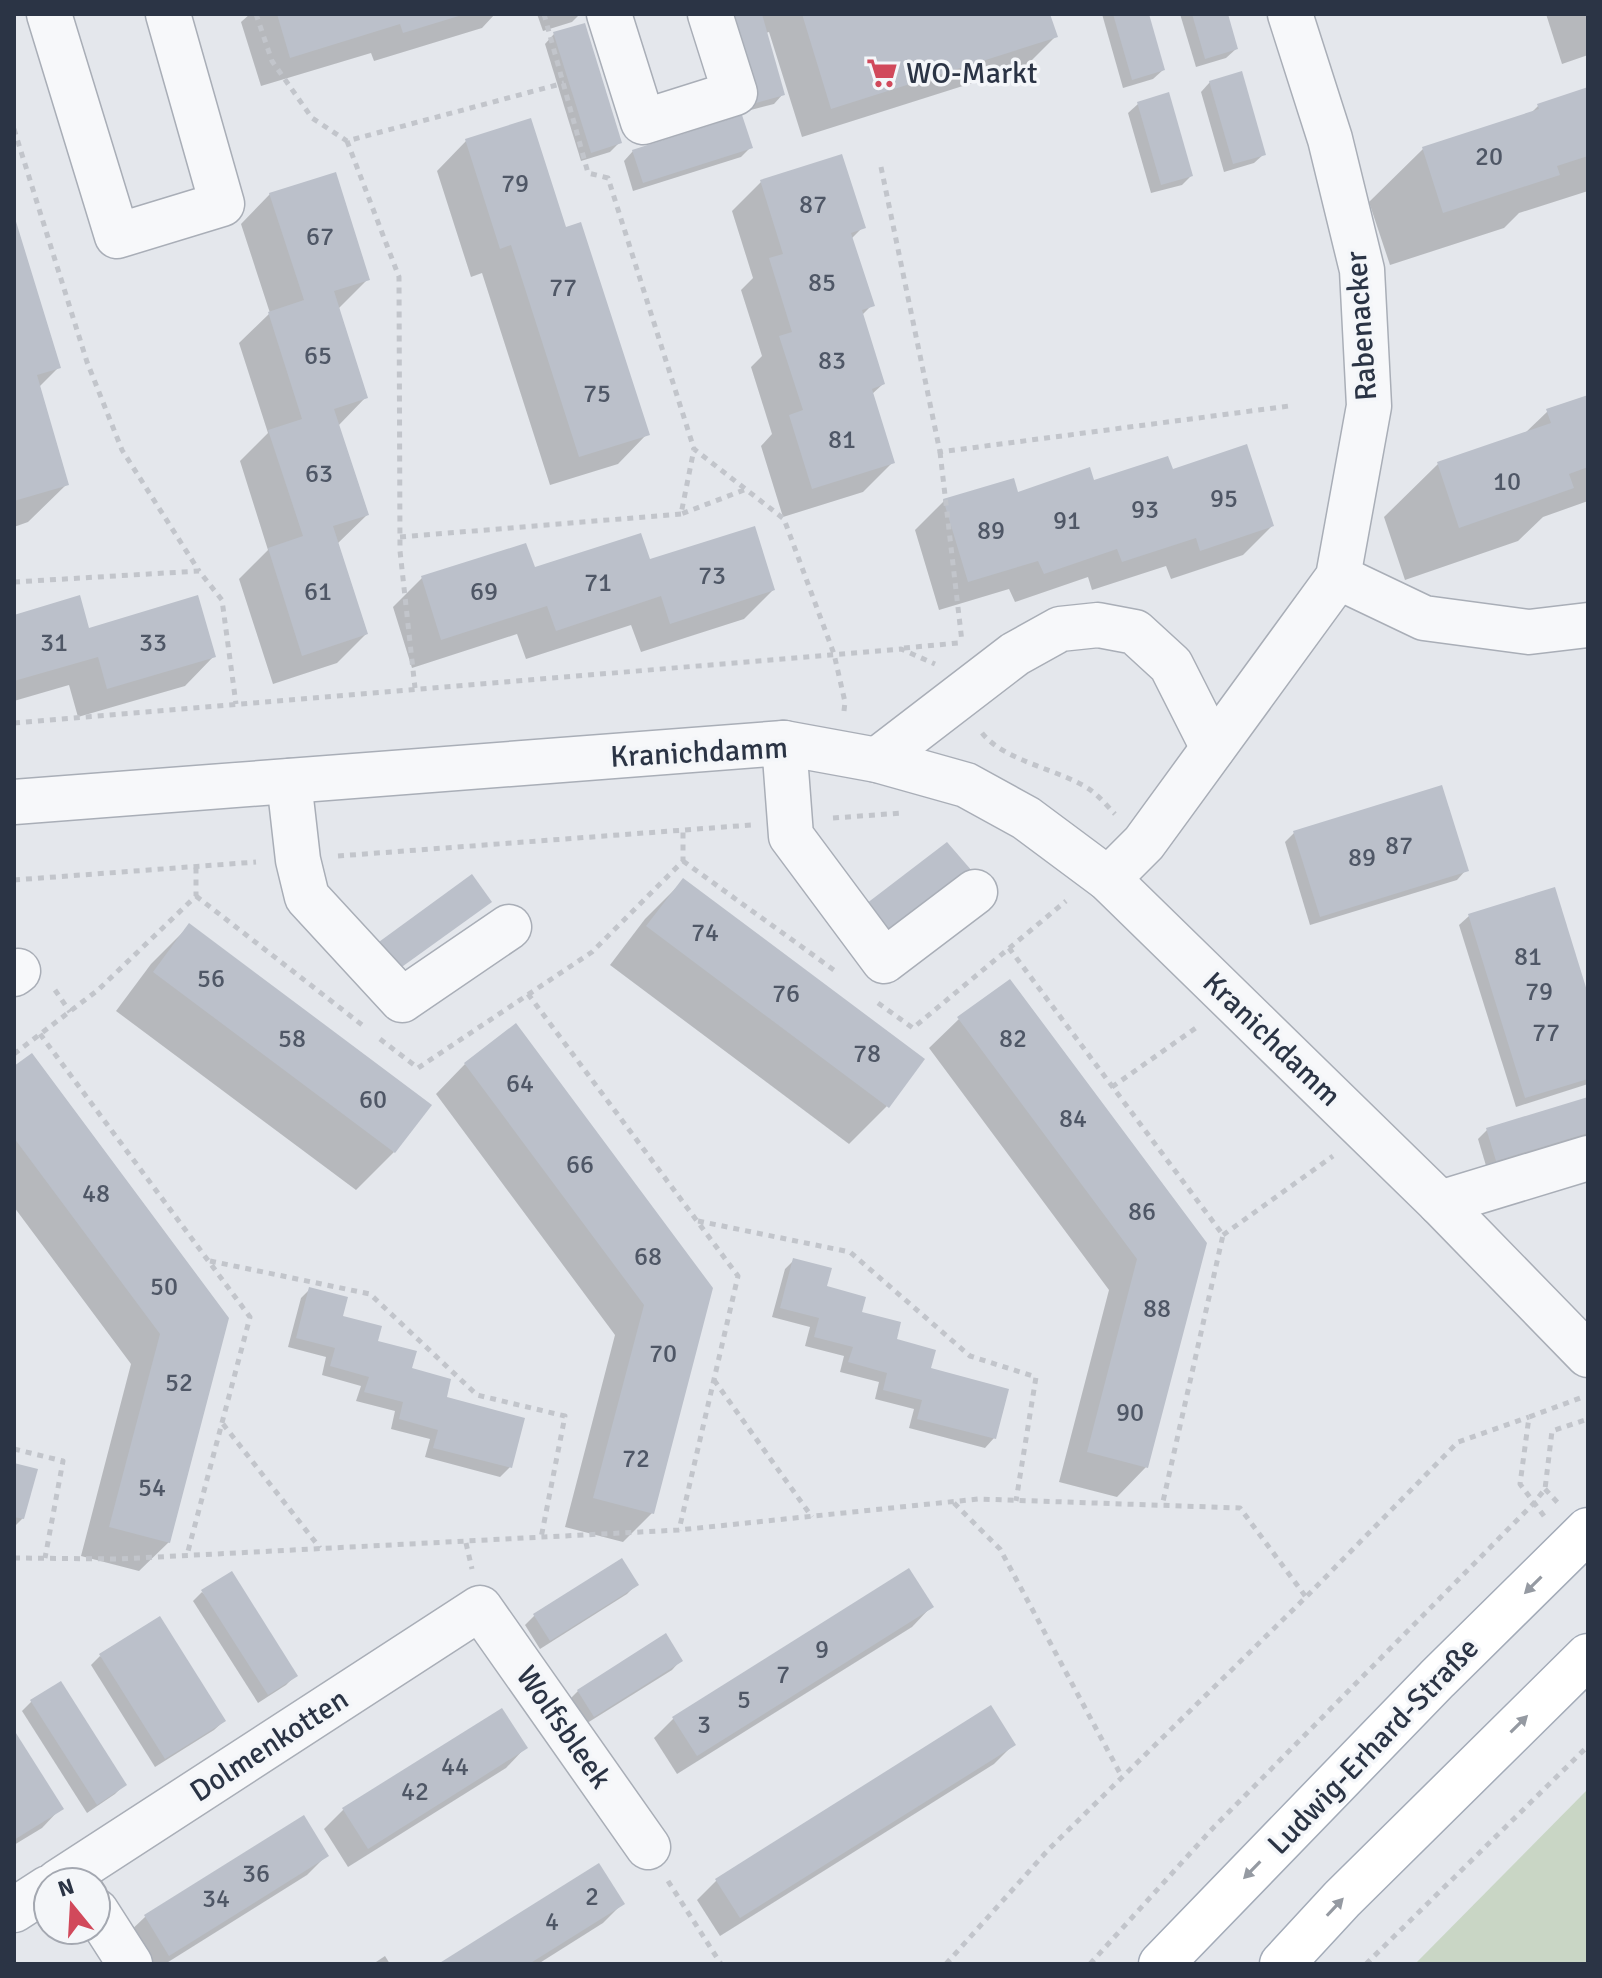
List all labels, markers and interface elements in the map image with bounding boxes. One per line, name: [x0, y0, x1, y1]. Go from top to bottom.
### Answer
place label: WO-Markt: [906, 55, 1038, 92]
supermarket icon: WO-Markt: [865, 56, 899, 90]
house number: 20: [1475, 141, 1503, 173]
house number: 79: [501, 168, 529, 200]
house number: 87: [799, 189, 827, 221]
house number: 67: [306, 221, 334, 253]
street label: Rabenacker: [1338, 250, 1385, 402]
house number: 85: [808, 267, 836, 299]
house number: 77: [549, 272, 577, 304]
house number: 65: [304, 340, 332, 372]
house number: 83: [818, 345, 846, 377]
house number: 75: [583, 378, 611, 410]
house number: 81: [828, 424, 856, 456]
house number: 63: [305, 458, 333, 490]
house number: 10: [1493, 466, 1521, 498]
house number: 95: [1210, 483, 1238, 515]
house number: 93: [1131, 494, 1159, 526]
house number: 91: [1053, 505, 1081, 537]
house number: 89: [977, 515, 1005, 547]
house number: 73: [698, 560, 726, 592]
house number: 71: [584, 567, 612, 599]
house number: 61: [304, 576, 332, 608]
house number: 69: [470, 576, 498, 608]
house number: 31: [40, 627, 68, 659]
house number: 33: [139, 627, 167, 659]
street label: Kranichdamm: [609, 729, 789, 776]
house number: 87: [1385, 830, 1413, 862]
house number: 89: [1348, 842, 1376, 874]
house number: 74: [691, 917, 719, 949]
house number: 81: [1514, 941, 1542, 973]
house number: 56: [197, 963, 225, 995]
street label: Kranichdamm: [1195, 964, 1348, 1114]
house number: 79: [1525, 976, 1553, 1008]
house number: 76: [772, 978, 800, 1010]
house number: 77: [1532, 1017, 1560, 1049]
house number: 58: [278, 1023, 306, 1055]
house number: 82: [999, 1023, 1027, 1055]
house number: 78: [853, 1038, 881, 1070]
house number: 64: [506, 1068, 534, 1100]
house number: 60: [359, 1084, 387, 1116]
house number: 84: [1059, 1103, 1087, 1135]
house number: 66: [566, 1149, 594, 1181]
house number: 48: [82, 1178, 110, 1210]
house number: 86: [1128, 1196, 1156, 1228]
house number: 68: [634, 1241, 662, 1273]
house number: 50: [150, 1271, 178, 1303]
house number: 88: [1143, 1293, 1171, 1325]
house number: 70: [649, 1338, 677, 1370]
house number: 52: [165, 1367, 193, 1399]
house number: 90: [1116, 1397, 1144, 1429]
house number: 72: [622, 1443, 650, 1475]
house number: 54: [138, 1472, 166, 1504]
one-way arrow: [1523, 1575, 1542, 1594]
street label: Ludwig-Erhard-Straße: [1260, 1630, 1487, 1863]
house number: 9: [815, 1634, 829, 1666]
street label: Wolfsbleek: [508, 1659, 619, 1796]
house number: 7: [776, 1659, 790, 1691]
street label: Dolmenkotten: [183, 1681, 355, 1810]
house number: 5: [737, 1684, 751, 1716]
house number: 3: [697, 1709, 711, 1741]
one-way arrow: [1509, 1715, 1528, 1734]
house number: 44: [441, 1751, 469, 1783]
house number: 42: [401, 1776, 429, 1808]
house number: 36: [242, 1858, 270, 1890]
one-way arrow: [1243, 1860, 1262, 1879]
north arrow: [32, 1866, 112, 1946]
text: N: [55, 1872, 77, 1903]
house number: 2: [585, 1881, 599, 1913]
house number: 34: [202, 1883, 230, 1915]
one-way arrow: [1325, 1898, 1344, 1917]
house number: 4: [545, 1906, 559, 1938]

